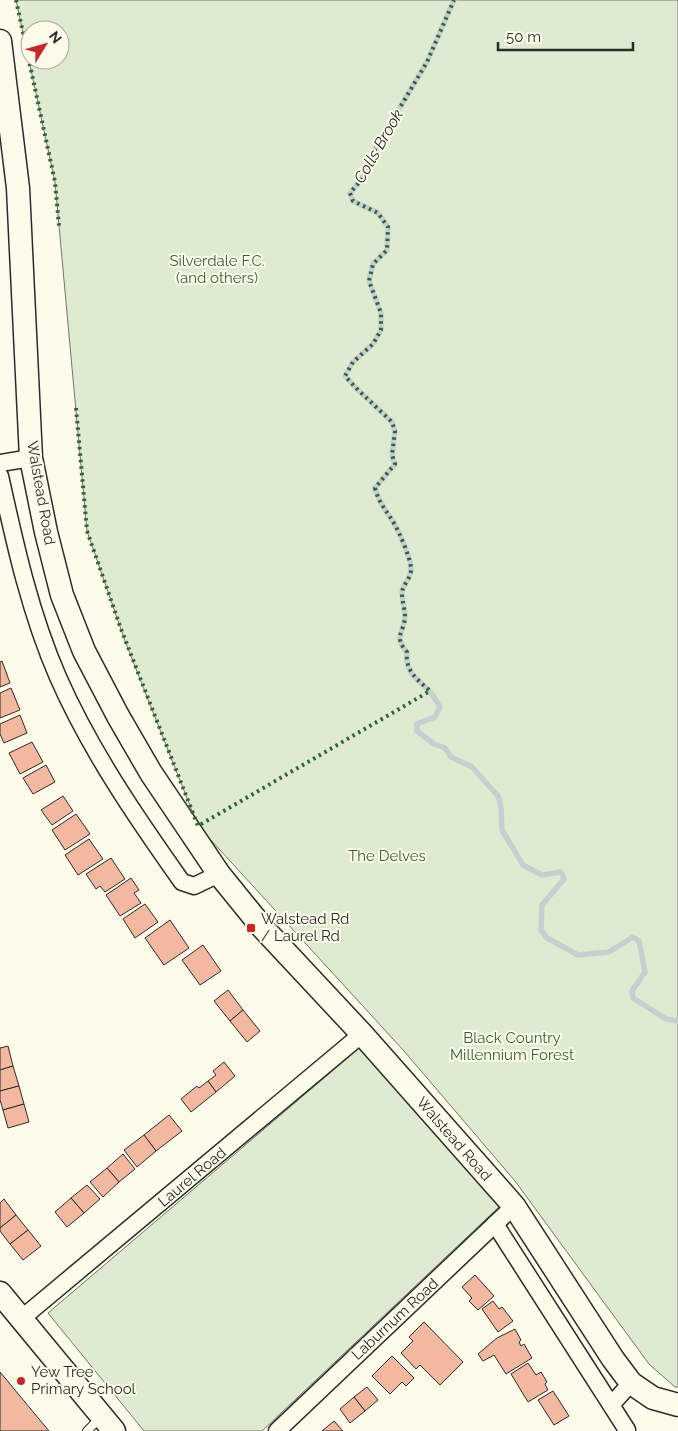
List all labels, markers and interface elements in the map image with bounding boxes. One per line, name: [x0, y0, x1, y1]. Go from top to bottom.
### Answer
north arrow: [20, 20, 70, 70]
scale bar: [498, 20, 633, 52]
text: N: [46, 28, 65, 46]
text: 50 m: [506, 28, 541, 46]
water label: Colls Brook: [350, 106, 407, 187]
park label: Silverdale F.C. (and others): [169, 252, 265, 287]
street label: Walstead Road: [23, 440, 59, 546]
park label: The Delves: [348, 847, 426, 865]
place label: Walstead Rd / Laurel Rd: [261, 910, 349, 945]
marker: Walstead Rd / Laurel Rd: [245, 922, 257, 934]
park label: Black Country Millennium Forest: [450, 1029, 574, 1064]
street label: Walstead Road: [413, 1093, 495, 1185]
street label: Laurel Road: [154, 1143, 230, 1211]
street label: Laburnum Road: [348, 1274, 442, 1364]
place label: Yew Tree Primary School: [31, 1363, 137, 1398]
marker: Yew Tree Primary School: [15, 1375, 27, 1387]

